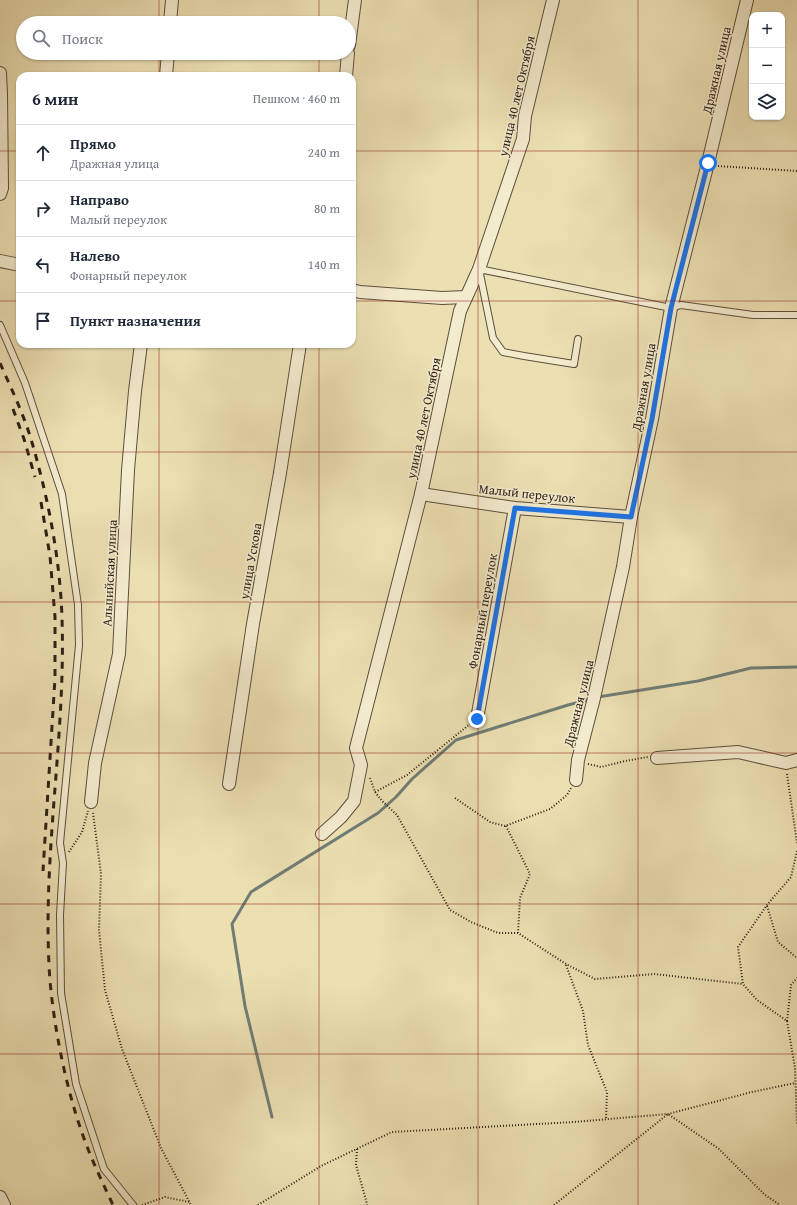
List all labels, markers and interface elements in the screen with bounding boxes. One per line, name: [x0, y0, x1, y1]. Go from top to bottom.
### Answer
map controls: [749, 12, 785, 120]
button: +: [749, 12, 785, 48]
search box: [16, 16, 356, 60]
street label: Дражная улица: [697, 24, 736, 117]
icon: search: [30, 27, 52, 49]
text: Поиск: [62, 28, 103, 49]
street label: улица 40 лет Октября: [493, 33, 540, 159]
button: −: [749, 48, 785, 84]
button: layers: [749, 84, 785, 120]
text: 6 мин: [32, 86, 78, 111]
text: Пешком · 460 m: [253, 89, 340, 108]
text: Прямо: [70, 133, 116, 154]
icon: ahead: [32, 142, 54, 164]
text: 240 m: [308, 143, 340, 162]
text: Дражная улица: [70, 154, 159, 173]
route start: [699, 154, 717, 172]
text: Направо: [70, 189, 129, 210]
icon: right: [32, 198, 54, 220]
text: 80 m: [314, 199, 340, 218]
text: Малый переулок: [70, 210, 167, 229]
text: Налево: [70, 245, 120, 266]
icon: left: [32, 254, 54, 276]
text: 140 m: [308, 255, 340, 274]
text: Фонарный переулок: [70, 266, 187, 285]
icon: arrive: [32, 310, 54, 332]
text: Пункт назначения: [70, 310, 201, 331]
street label: Дражная улица: [626, 341, 661, 434]
street label: улица 40 лет Октября: [401, 355, 446, 481]
street label: Малый переулок: [478, 479, 576, 508]
street label: Альпийская улица: [97, 518, 122, 627]
street label: улица Ускова: [234, 520, 267, 602]
street label: Фонарный переулок: [463, 552, 502, 670]
street label: Дражная улица: [558, 657, 599, 750]
route end: [468, 710, 486, 728]

